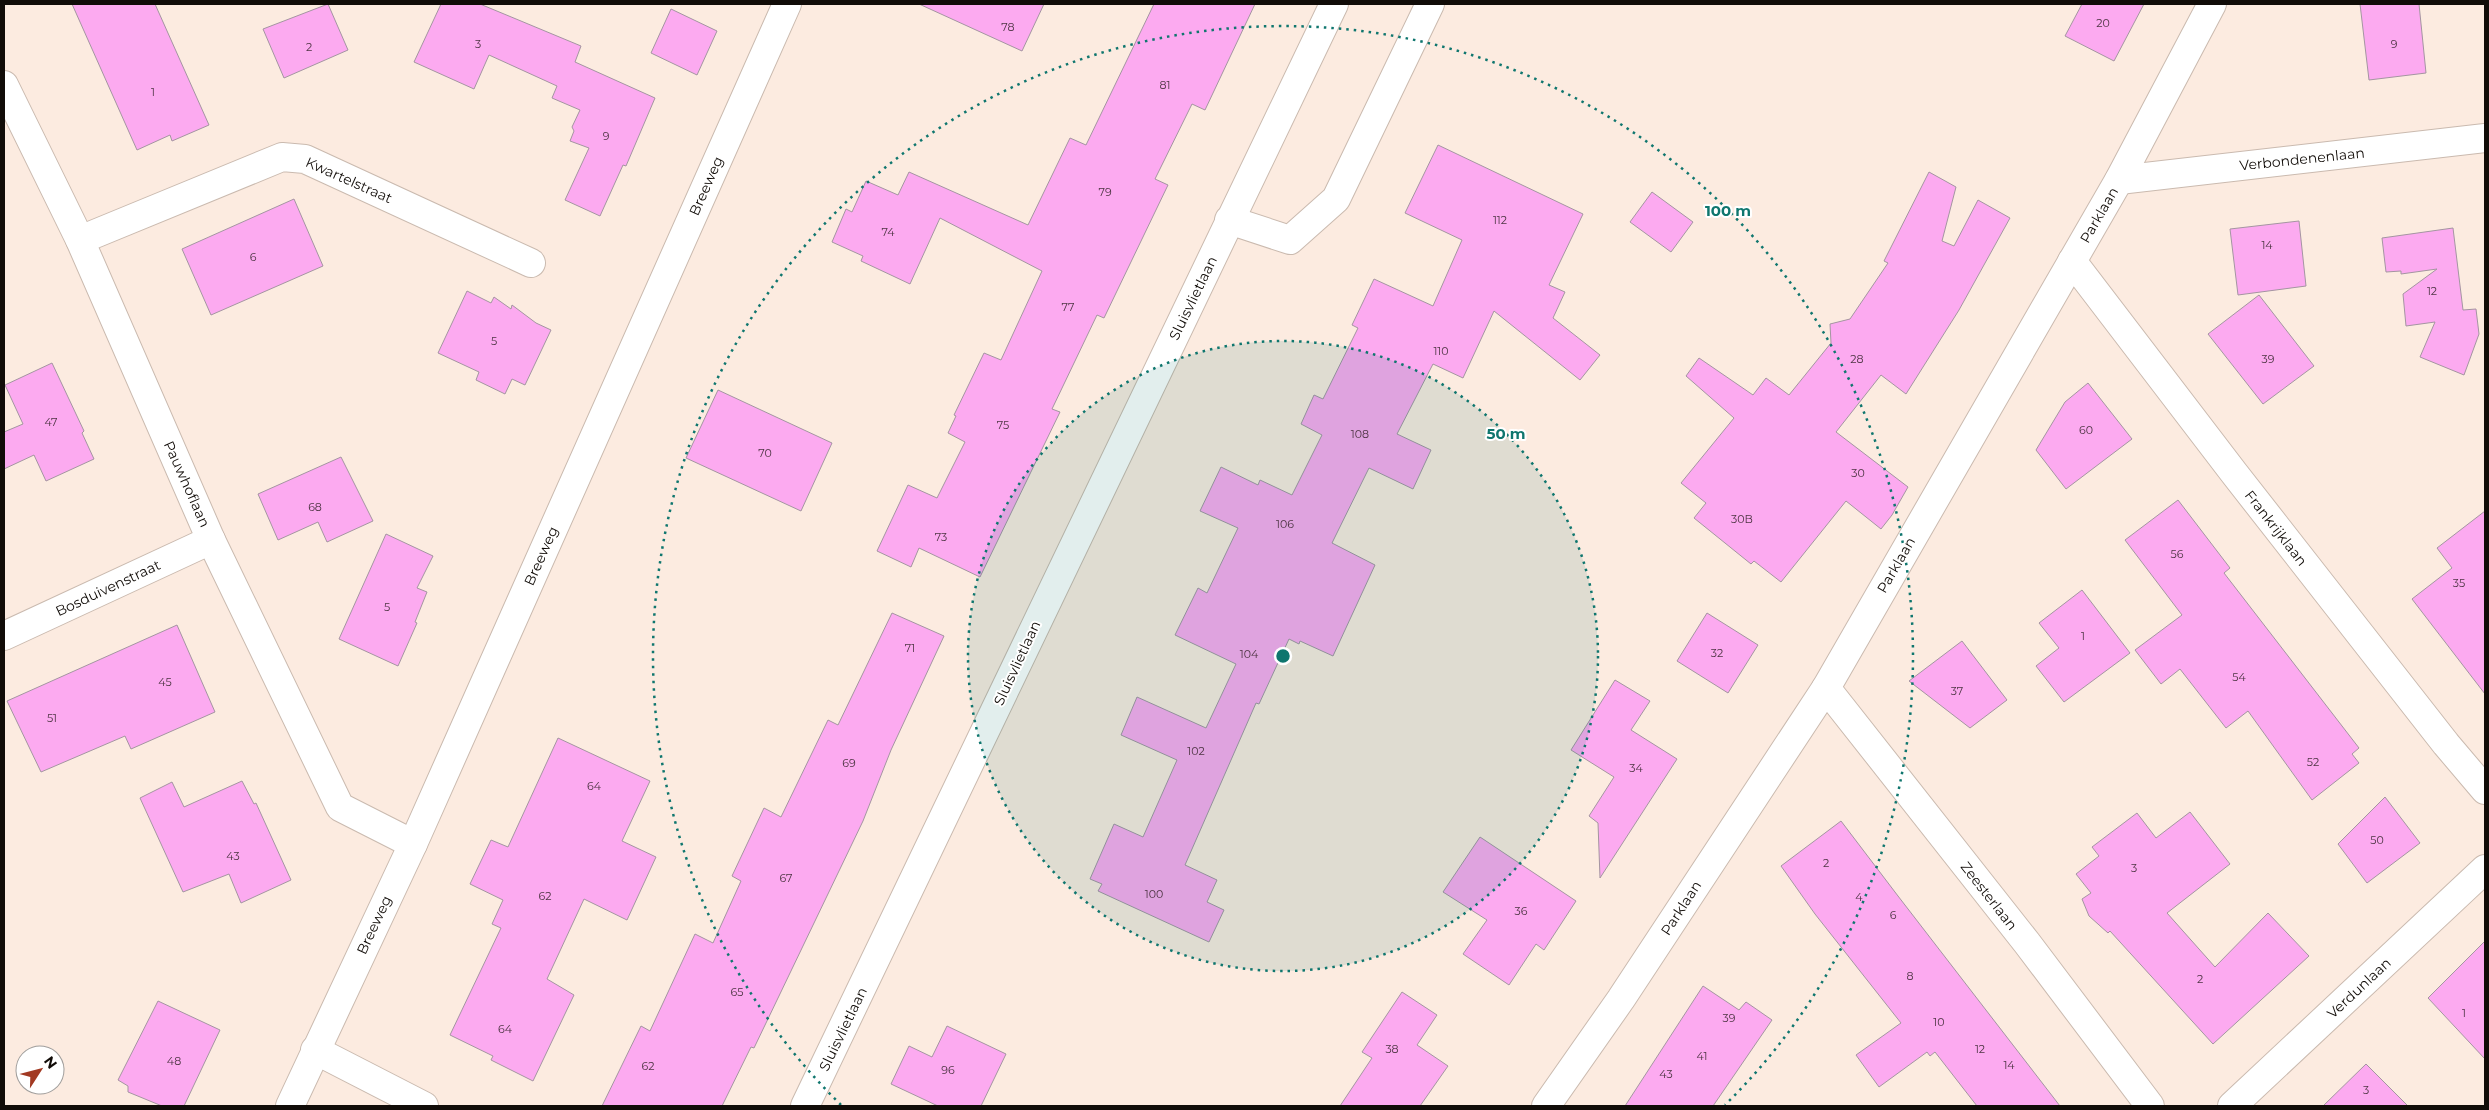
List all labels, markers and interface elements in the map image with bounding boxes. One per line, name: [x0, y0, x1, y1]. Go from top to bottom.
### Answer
house number: 20: [2096, 16, 2110, 30]
house number: 78: [1001, 20, 1015, 34]
house number: 3: [475, 37, 481, 51]
house number: 9: [2391, 37, 2398, 51]
house number: 2: [306, 40, 312, 54]
house number: 81: [1160, 78, 1171, 92]
house number: 1: [151, 85, 155, 99]
house number: 9: [603, 129, 610, 143]
street label: Verbondenenlaan: [2239, 143, 2365, 175]
street label: Kwartelstraat: [303, 153, 395, 207]
street label: Breeweg: [685, 154, 727, 218]
street label: Parklaan: [2076, 184, 2122, 246]
house number: 79: [1098, 185, 1112, 199]
text: 100 m: [1705, 201, 1751, 220]
house number: 112: [1493, 213, 1507, 227]
house number: 74: [881, 225, 895, 239]
house number: 14: [2261, 238, 2273, 252]
house number: 6: [250, 250, 257, 264]
street label: Sluisvlietlaan: [1165, 253, 1221, 343]
house number: 12: [2427, 284, 2437, 298]
house number: 77: [1062, 300, 1074, 314]
house number: 5: [491, 334, 497, 348]
house number: 110: [1433, 344, 1449, 358]
house number: 28: [1850, 352, 1864, 366]
house number: 39: [2262, 352, 2275, 366]
house number: 47: [44, 415, 58, 429]
house number: 75: [997, 418, 1009, 432]
house number: 60: [2079, 423, 2093, 437]
text: 50 m: [1486, 424, 1526, 443]
house number: 108: [1351, 427, 1369, 441]
street label: Pauwhoflaan: [160, 438, 214, 530]
house number: 70: [758, 446, 772, 460]
house number: 30: [1851, 466, 1865, 480]
street label: Frankrijklaan: [2241, 487, 2311, 569]
house number: 68: [308, 500, 322, 514]
house number: 30B: [1731, 512, 1753, 526]
house number: 106: [1276, 517, 1294, 531]
street label: Breeweg: [520, 524, 562, 588]
house number: 73: [935, 530, 947, 544]
street label: Parklaan: [1873, 534, 1919, 596]
house number: 56: [2171, 547, 2184, 561]
street label: Bosduivenstraat: [53, 556, 164, 620]
house number: 35: [2453, 576, 2465, 590]
house number: 5: [384, 600, 390, 614]
street label: Sluisvlietlaan: [990, 618, 1044, 708]
house number: 1: [2081, 629, 2085, 643]
house number: 71: [905, 641, 915, 655]
house number: 32: [1711, 646, 1723, 660]
house number: 104: [1240, 647, 1259, 661]
centre of rings: [1274, 647, 1292, 665]
house number: 54: [2232, 670, 2246, 684]
house number: 45: [158, 675, 172, 689]
house number: 37: [1951, 684, 1963, 698]
house number: 51: [47, 711, 57, 725]
house number: 102: [1187, 744, 1205, 758]
house number: 52: [2307, 755, 2319, 769]
house number: 69: [842, 756, 856, 770]
house number: 34: [1629, 761, 1643, 775]
house number: 64: [587, 779, 602, 793]
house number: 50: [2370, 833, 2384, 847]
house number: 43: [226, 849, 240, 863]
house number: 2: [1823, 856, 1829, 870]
street label: Zeesterlaan: [1957, 858, 2021, 934]
house number: 3: [2131, 861, 2137, 875]
house number: 67: [779, 871, 793, 885]
street label: Parklaan: [1657, 877, 1705, 939]
house number: 100: [1145, 887, 1163, 901]
house number: 62: [539, 889, 551, 903]
house number: 4: [1855, 890, 1863, 904]
street label: Breeweg: [353, 893, 395, 957]
house number: 36: [1515, 904, 1528, 918]
house number: 6: [1890, 908, 1897, 922]
street label: Verdunlaan: [2323, 954, 2395, 1022]
house number: 8: [1906, 969, 1914, 983]
house number: 2: [2197, 972, 2203, 986]
street label: Sluisvlietlaan: [815, 984, 871, 1074]
house number: 65: [731, 985, 743, 999]
house number: 1: [2462, 1006, 2466, 1020]
house number: 39: [1723, 1011, 1736, 1025]
house number: 10: [1933, 1015, 1945, 1029]
house number: 64: [498, 1022, 513, 1036]
house number: 38: [1385, 1042, 1399, 1056]
house number: 12: [1975, 1042, 1985, 1056]
north arrow: [15, 1045, 65, 1095]
house number: 41: [1697, 1049, 1707, 1063]
text: N: [40, 1052, 61, 1072]
house number: 48: [167, 1054, 181, 1068]
house number: 14: [2003, 1058, 2015, 1072]
house number: 62: [642, 1059, 654, 1073]
house number: 96: [941, 1063, 955, 1077]
house number: 43: [1659, 1067, 1673, 1081]
house number: 3: [2363, 1083, 2369, 1097]

